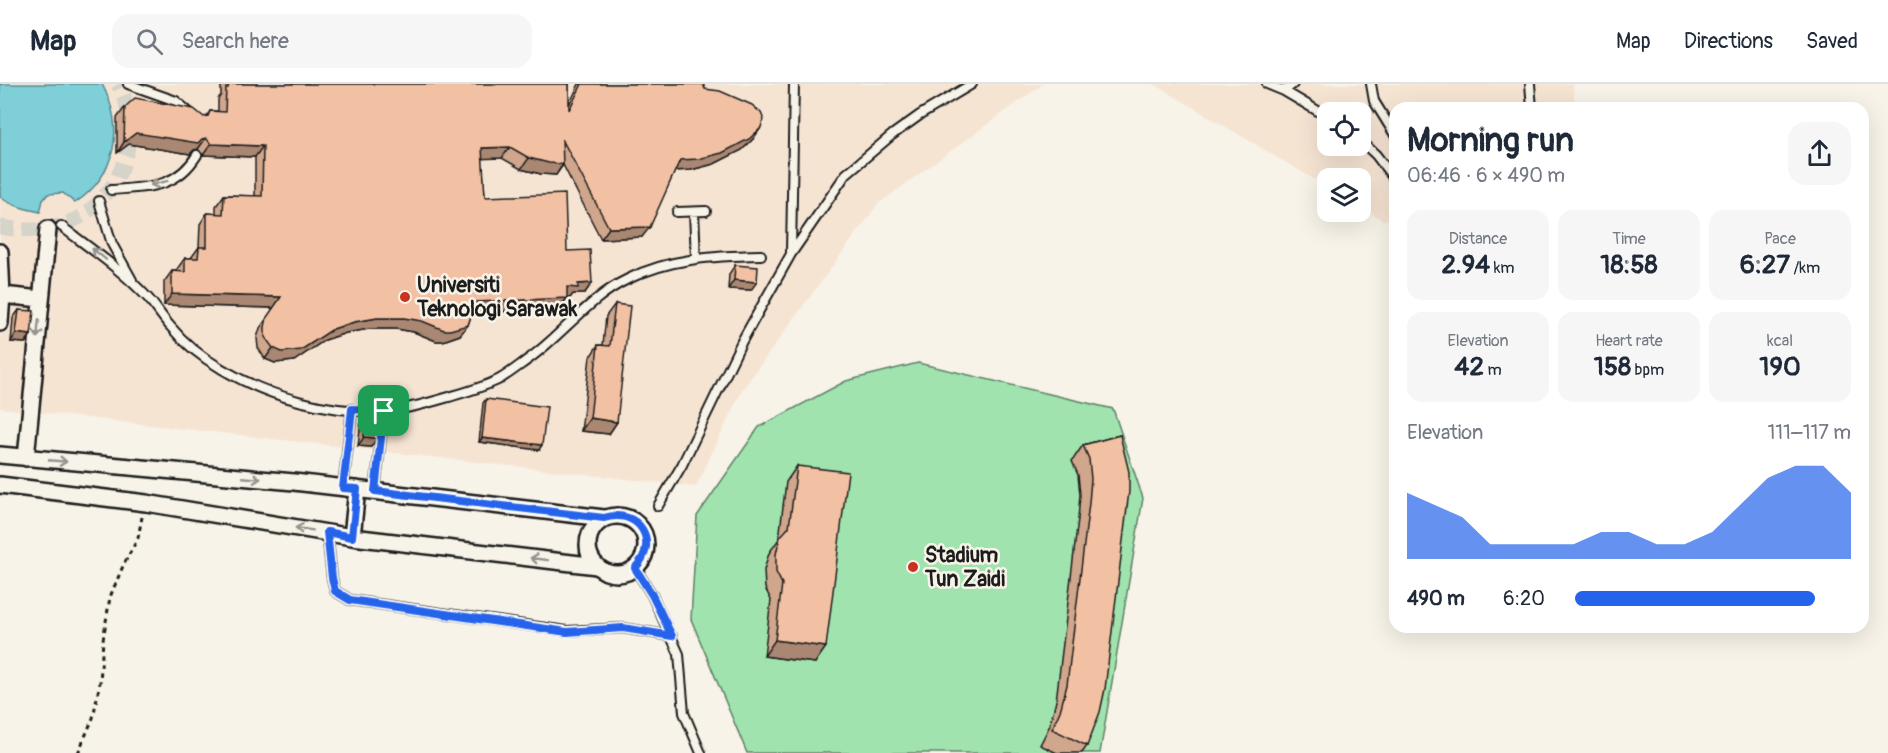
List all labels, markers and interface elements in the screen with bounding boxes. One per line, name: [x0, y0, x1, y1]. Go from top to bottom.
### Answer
search box: [112, 14, 532, 68]
text: Map: [30, 24, 76, 59]
icon: search: [133, 25, 166, 58]
text: Search here: [181, 27, 289, 55]
text: Map: [1616, 28, 1651, 55]
text: Directions: [1684, 28, 1773, 55]
text: Saved: [1806, 28, 1858, 55]
map controls: [1317, 102, 1371, 222]
button: locate: [1317, 102, 1371, 156]
text: Morning run: [1407, 120, 1574, 161]
button: share: [1788, 122, 1851, 185]
text: 06:46 · 6 × 490 m: [1407, 163, 1565, 188]
button: layers: [1317, 168, 1371, 222]
one-way arrow: [150, 178, 169, 190]
text: Distance: [1449, 229, 1507, 249]
text: Time: [1612, 229, 1646, 249]
text: Pace: [1764, 229, 1796, 249]
one-way arrow: [91, 248, 107, 261]
text: 2.94: [1441, 249, 1490, 281]
text: 18:58: [1600, 249, 1658, 281]
text: 6:27: [1740, 249, 1790, 281]
text: km: [1490, 258, 1515, 278]
text: /km: [1790, 258, 1820, 278]
place label: Universiti Teknologi Sarawak: [416, 272, 577, 323]
marker: Universiti Teknologi Sarawak: [398, 290, 412, 304]
one-way arrow: [32, 318, 43, 338]
text: Elevation: [1448, 331, 1508, 351]
text: Heart rate: [1595, 331, 1663, 351]
text: kcal: [1767, 331, 1793, 351]
text: 42: [1454, 351, 1484, 383]
text: 158: [1594, 351, 1631, 383]
text: 190: [1759, 351, 1801, 383]
text: m: [1484, 360, 1502, 380]
text: bpm: [1631, 360, 1664, 380]
pin: [358, 385, 409, 436]
icon: arrive: [367, 394, 400, 427]
text: Elevation: [1407, 420, 1483, 445]
text: 111–117 m: [1767, 420, 1851, 445]
one-way arrow: [48, 456, 68, 467]
one-way arrow: [242, 473, 262, 484]
one-way arrow: [294, 523, 314, 534]
place label: Stadium Tun Zaidi: [924, 542, 1005, 593]
one-way arrow: [529, 553, 549, 564]
marker: Stadium Tun Zaidi: [906, 560, 920, 574]
text: 490 m: [1407, 586, 1465, 611]
text: 6:20: [1503, 586, 1545, 611]

